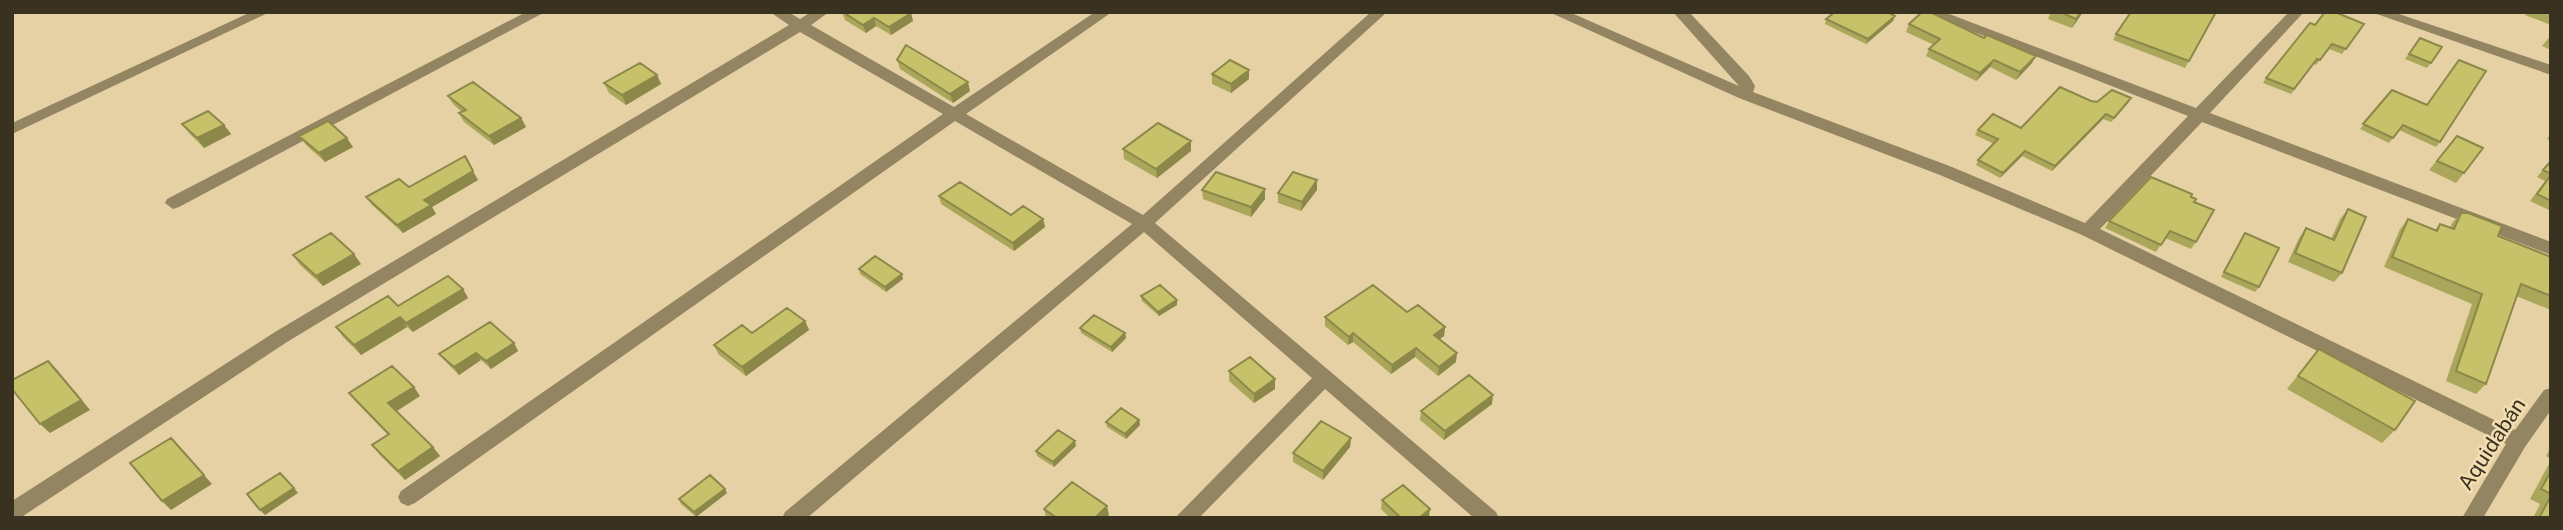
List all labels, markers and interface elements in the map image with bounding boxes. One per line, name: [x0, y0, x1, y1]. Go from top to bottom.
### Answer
street label: Aquidabán: [2453, 393, 2531, 495]

